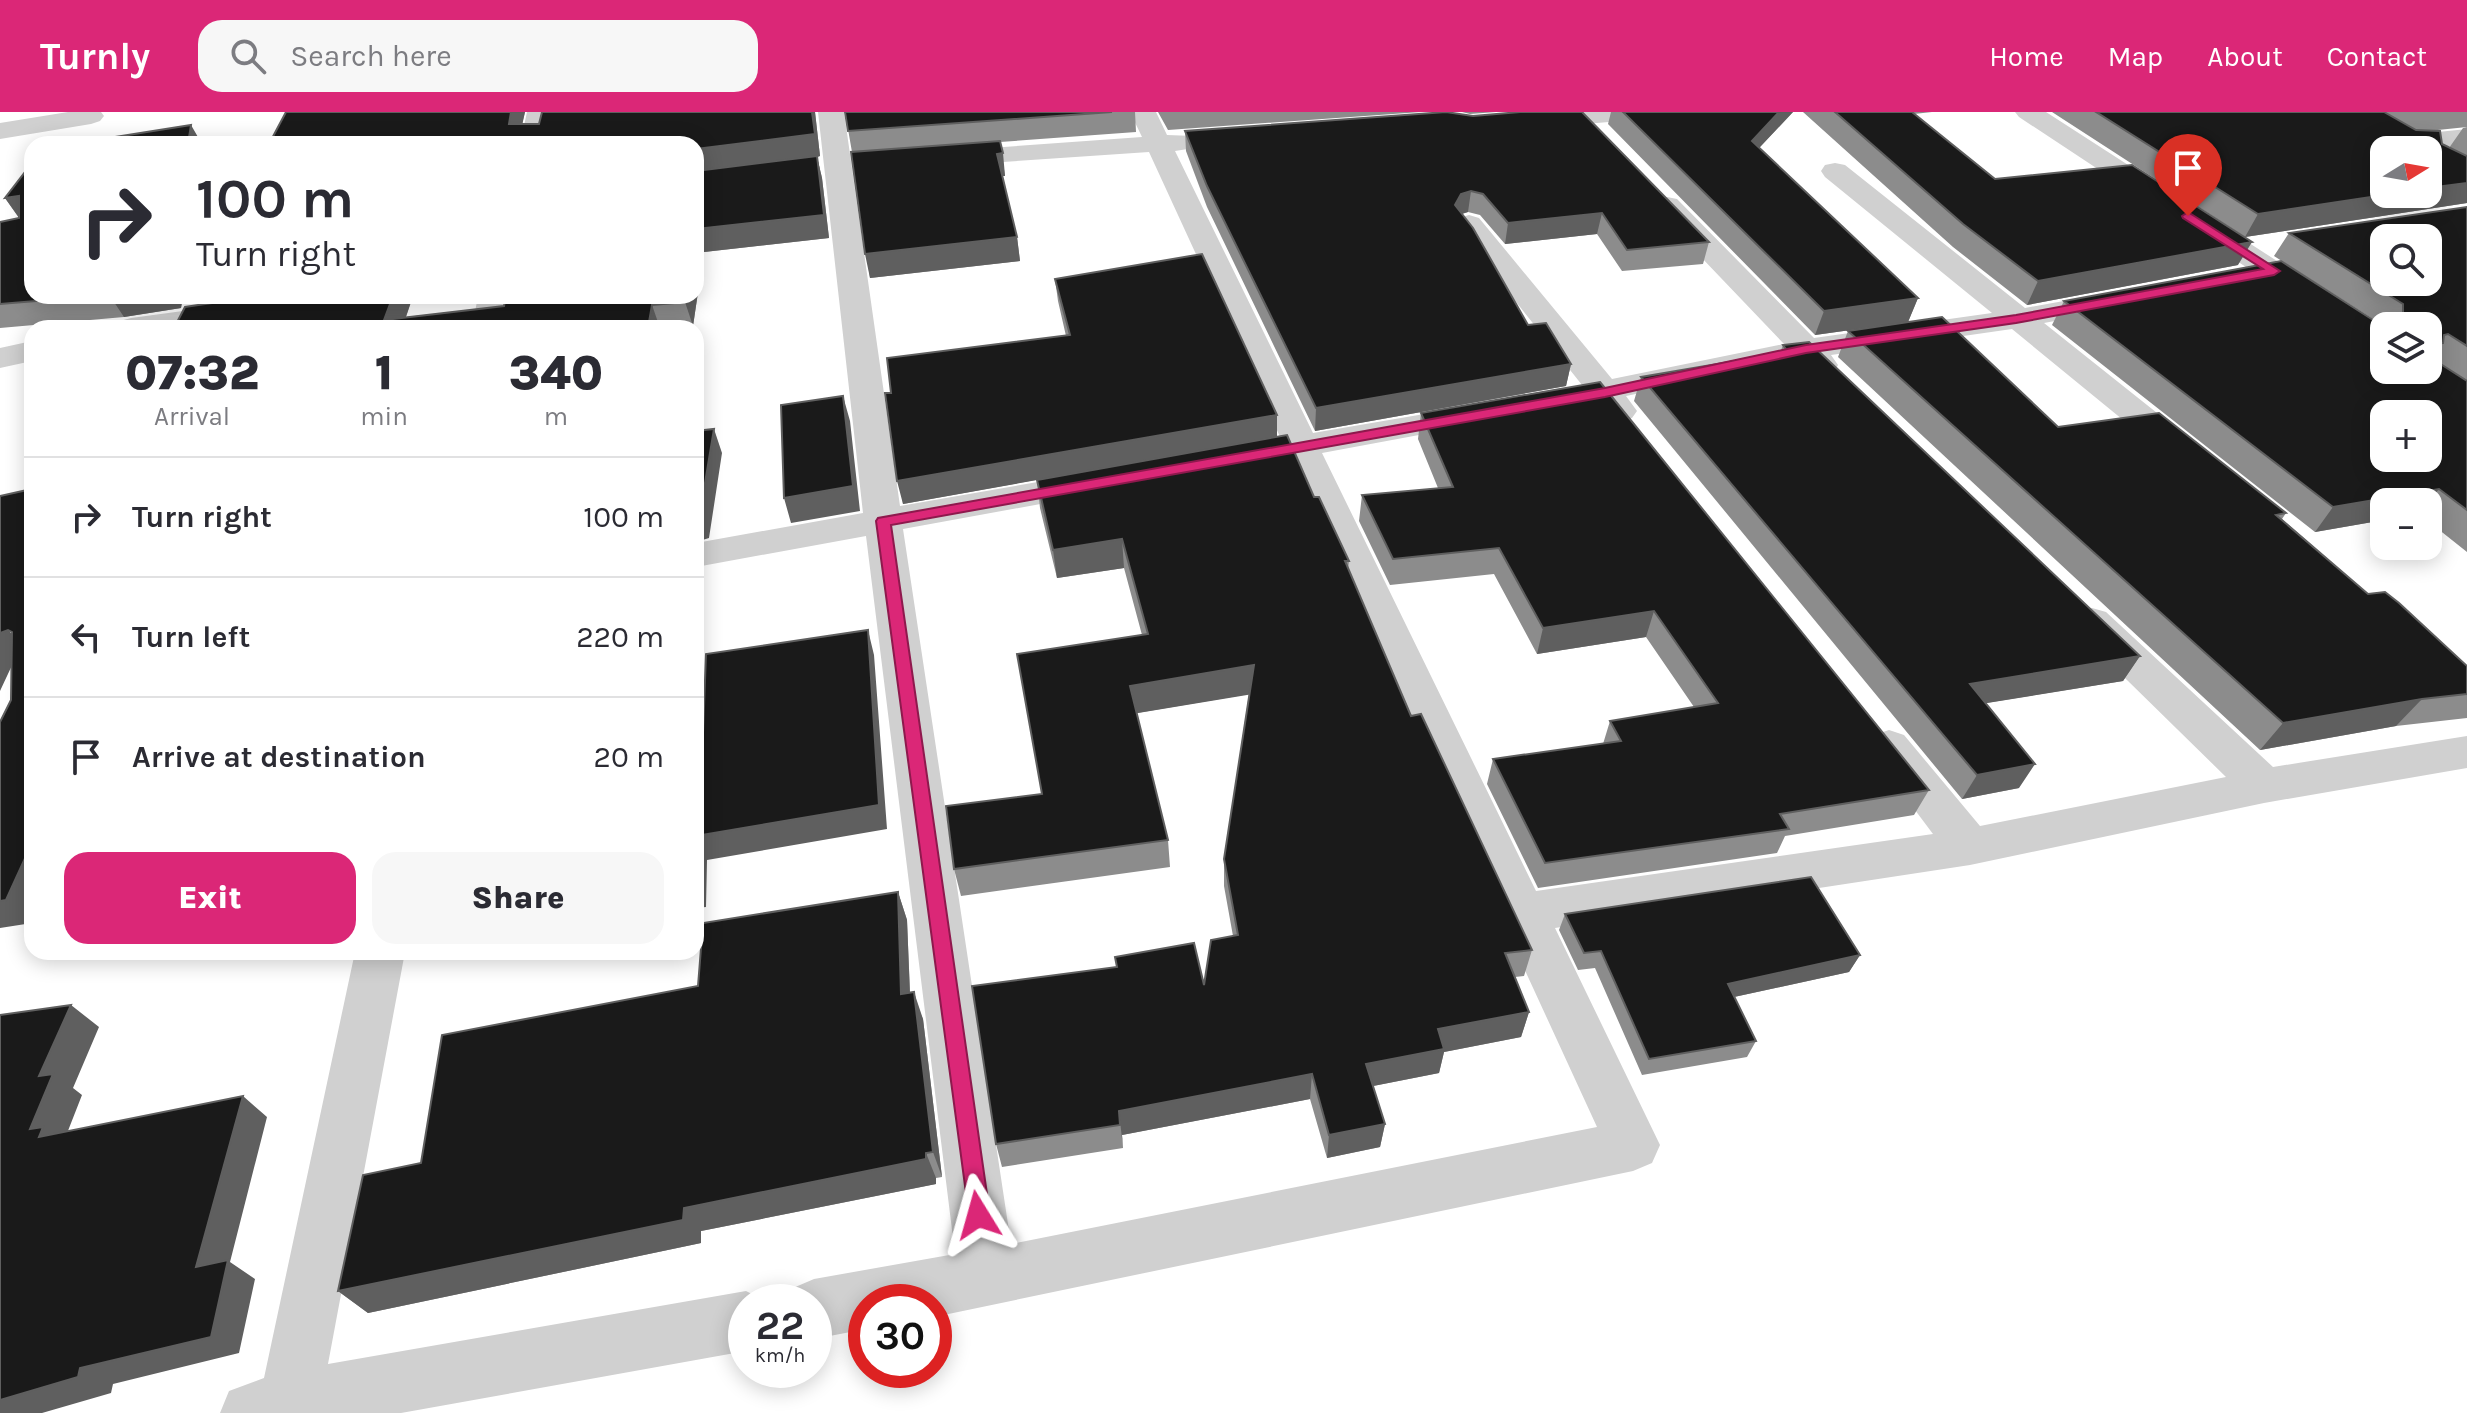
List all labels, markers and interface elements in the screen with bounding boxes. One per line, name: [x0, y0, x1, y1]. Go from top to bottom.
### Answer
search box: [198, 20, 758, 92]
text: Turnly: [40, 34, 150, 79]
icon: search: [226, 34, 270, 78]
text: Search here: [290, 38, 452, 74]
text: Home: [1989, 40, 2064, 73]
text: Map: [2108, 40, 2163, 73]
text: About: [2207, 40, 2283, 73]
text: Contact: [2327, 40, 2427, 73]
pin: [2154, 134, 2222, 216]
north arrow: [2370, 136, 2442, 208]
map controls: [2370, 136, 2442, 560]
icon: arrive: [2166, 146, 2210, 190]
text: 100 m: [196, 166, 354, 231]
icon: right: [64, 168, 168, 272]
button: search: [2370, 224, 2442, 296]
text: Turn right: [196, 233, 356, 275]
button: layers: [2370, 312, 2442, 384]
text: 07:32: [125, 345, 259, 401]
text: 1: [375, 345, 393, 401]
text: 340: [509, 345, 603, 401]
button: +: [2370, 400, 2442, 472]
text: Arrival: [154, 401, 230, 432]
text: min: [360, 401, 408, 432]
text: m: [544, 401, 568, 432]
button: −: [2370, 488, 2442, 560]
icon: right: [64, 495, 108, 539]
text: Turn right: [132, 499, 272, 535]
text: 100 m: [583, 499, 664, 535]
icon: left: [64, 615, 108, 659]
text: Turn left: [132, 619, 250, 655]
text: 220 m: [576, 619, 664, 655]
icon: arrive: [64, 735, 108, 779]
text: Arrive at destination: [132, 739, 426, 775]
text: 20 m: [594, 739, 664, 775]
button: Exit: [64, 852, 356, 944]
button: Share: [372, 852, 664, 944]
position arrow: [936, 1173, 1020, 1257]
speed limit sign: 30: [848, 1284, 952, 1388]
text: 22: [756, 1302, 804, 1349]
text: km/h: [755, 1344, 805, 1367]

